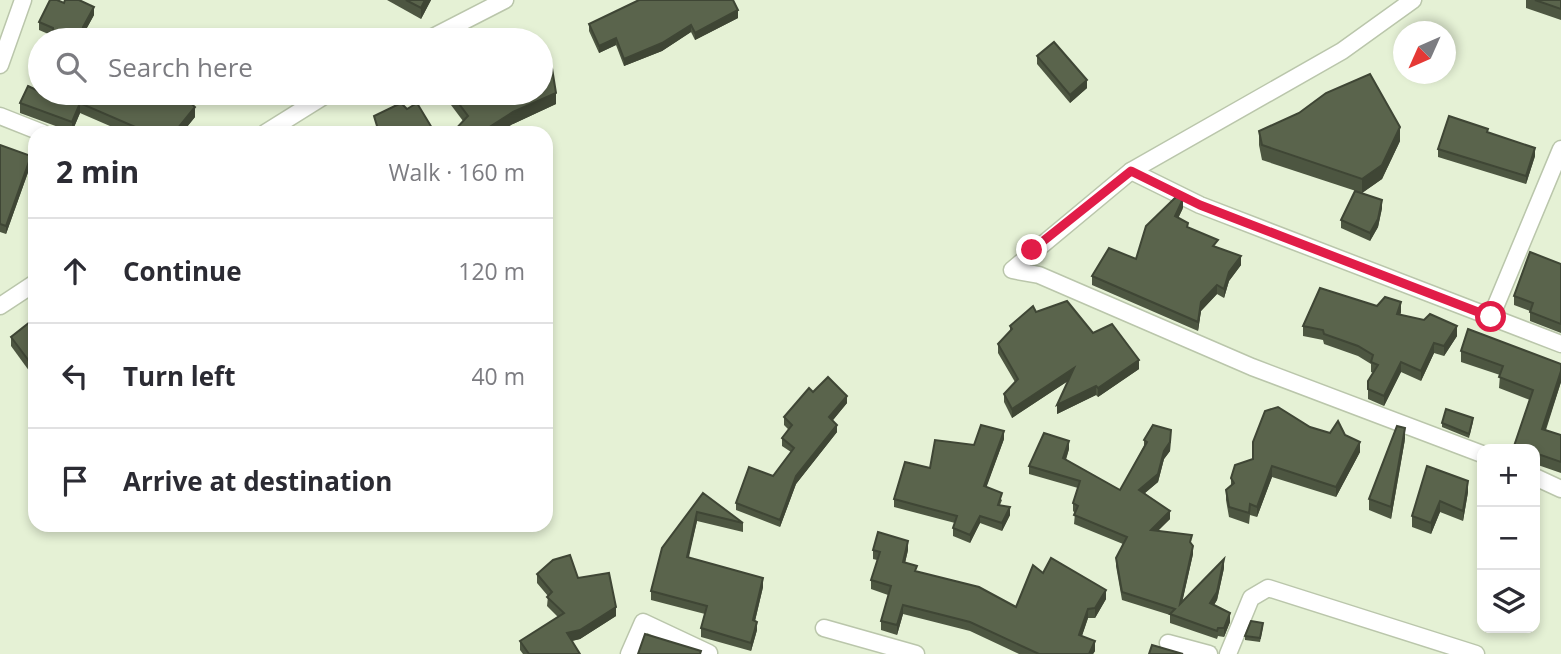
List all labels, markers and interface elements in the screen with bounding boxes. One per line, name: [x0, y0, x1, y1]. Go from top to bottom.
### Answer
north arrow: [1393, 21, 1456, 84]
search box: [28, 28, 553, 105]
icon: search: [52, 48, 90, 86]
text: Search here: [108, 49, 253, 85]
text: 2 min: [56, 151, 139, 192]
text: Walk · 160 m: [388, 156, 525, 188]
route end: [1016, 234, 1047, 265]
icon: ahead: [56, 252, 94, 290]
text: Continue: [123, 253, 242, 289]
text: 120 m: [458, 255, 525, 287]
route start: [1475, 301, 1506, 332]
icon: left: [56, 357, 94, 395]
text: Turn left: [123, 358, 235, 394]
text: 40 m: [471, 360, 525, 392]
map controls: [1477, 444, 1540, 633]
button: +: [1477, 444, 1540, 507]
icon: arrive: [56, 462, 94, 500]
text: Arrive at destination: [123, 463, 392, 499]
button: −: [1477, 507, 1540, 570]
button: layers: [1477, 570, 1540, 633]

